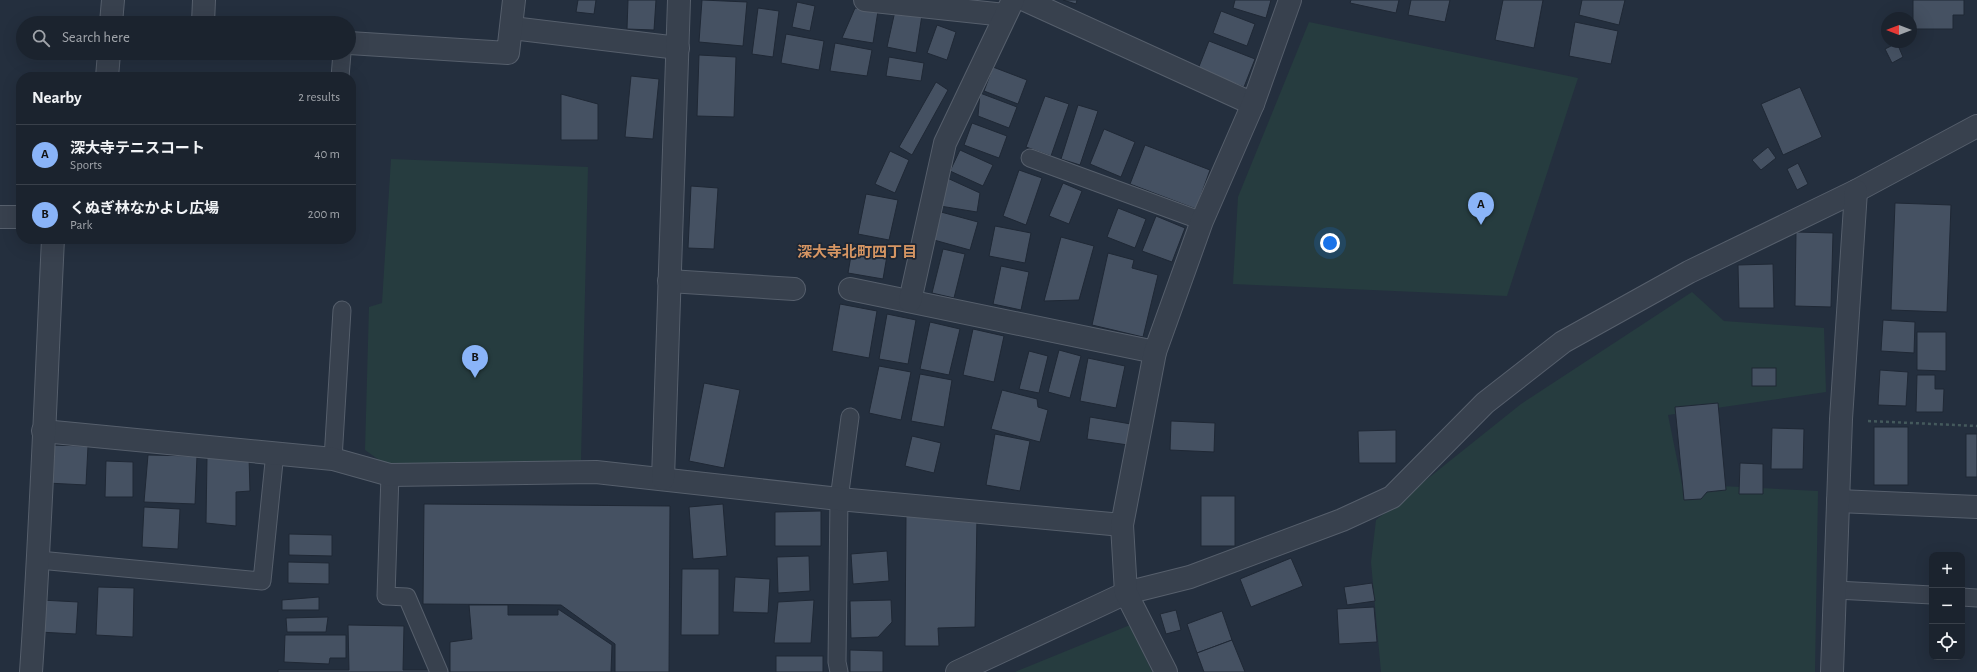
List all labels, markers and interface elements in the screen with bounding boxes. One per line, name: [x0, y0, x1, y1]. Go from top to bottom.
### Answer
north arrow: [1881, 12, 1917, 48]
search box: [16, 16, 356, 60]
icon: search: [30, 27, 52, 49]
text: Search here: [62, 30, 130, 45]
text: Nearby: [32, 89, 82, 106]
text: 2 results: [298, 91, 340, 104]
text: 深大寺テニスコート: [70, 141, 205, 156]
text: A: [41, 148, 49, 161]
text: 40 m: [314, 148, 340, 161]
text: Sports: [70, 159, 102, 172]
pin: A: [1468, 192, 1494, 225]
text: くぬぎ林なかよし広場: [70, 201, 219, 216]
text: B: [41, 208, 49, 221]
text: 200 m: [308, 208, 340, 221]
text: Park: [70, 219, 92, 232]
your location: [1320, 233, 1340, 253]
district label: 深大寺北町四丁目: [797, 244, 917, 260]
pin: B: [462, 345, 488, 378]
map controls: [1929, 552, 1965, 660]
button: +: [1929, 552, 1965, 588]
button: −: [1929, 588, 1965, 624]
button: locate: [1929, 624, 1965, 660]

